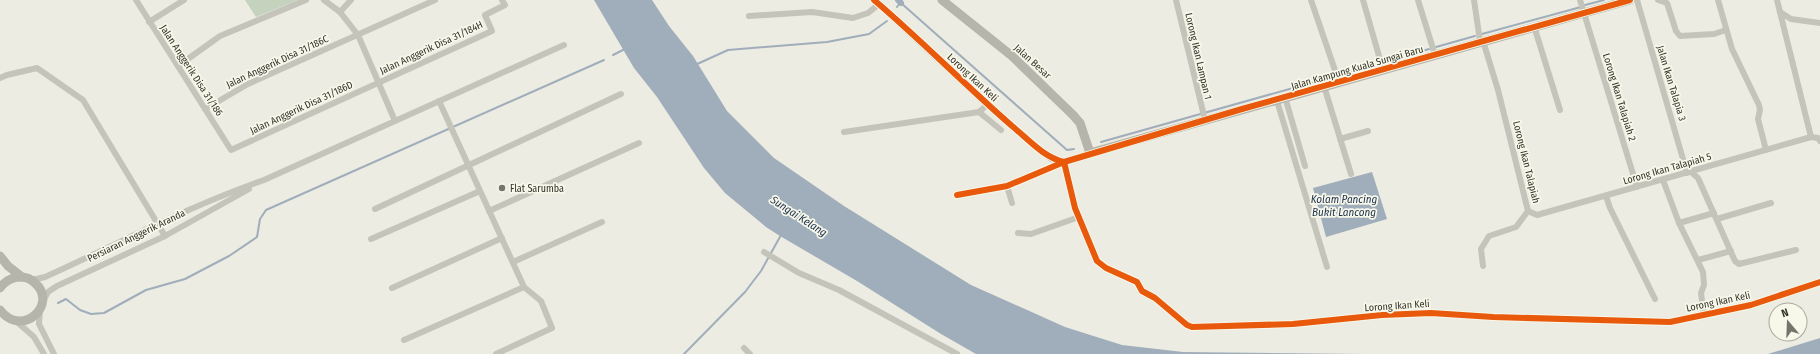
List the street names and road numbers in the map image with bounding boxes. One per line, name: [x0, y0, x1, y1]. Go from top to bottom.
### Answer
street label: Lorong Ikan Lampan 1: [1182, 12, 1214, 101]
street label: Jalan Anggerik Disa 31/184H: [378, 19, 485, 77]
street label: Jalan Anggerik Disa 31/186: [157, 23, 225, 118]
street label: Jalan Anggerik Disa 31/186C: [224, 33, 330, 91]
street label: Jalan Besar: [1011, 42, 1054, 82]
street label: Jalan Kampung Kuala Sungai Baru: [1290, 43, 1425, 93]
street label: Jalan Ikan Talapia 3: [1654, 44, 1688, 123]
street label: Lorong Ikan Keli: [944, 51, 1000, 104]
street label: Lorong Ikan Talapiah 2: [1600, 52, 1638, 143]
street label: Jalan Anggerik Disa 31/186D: [248, 79, 355, 137]
street label: Lorong Ikan Talapiah: [1510, 120, 1542, 205]
street label: Lorong Ikan Talapiah 5: [1622, 151, 1713, 187]
street label: Persiaran Anggerik Aranda: [86, 207, 187, 265]
street label: Lorong Ikan Keli: [1685, 289, 1751, 315]
street label: Lorong Ikan Keli: [1364, 298, 1430, 314]

